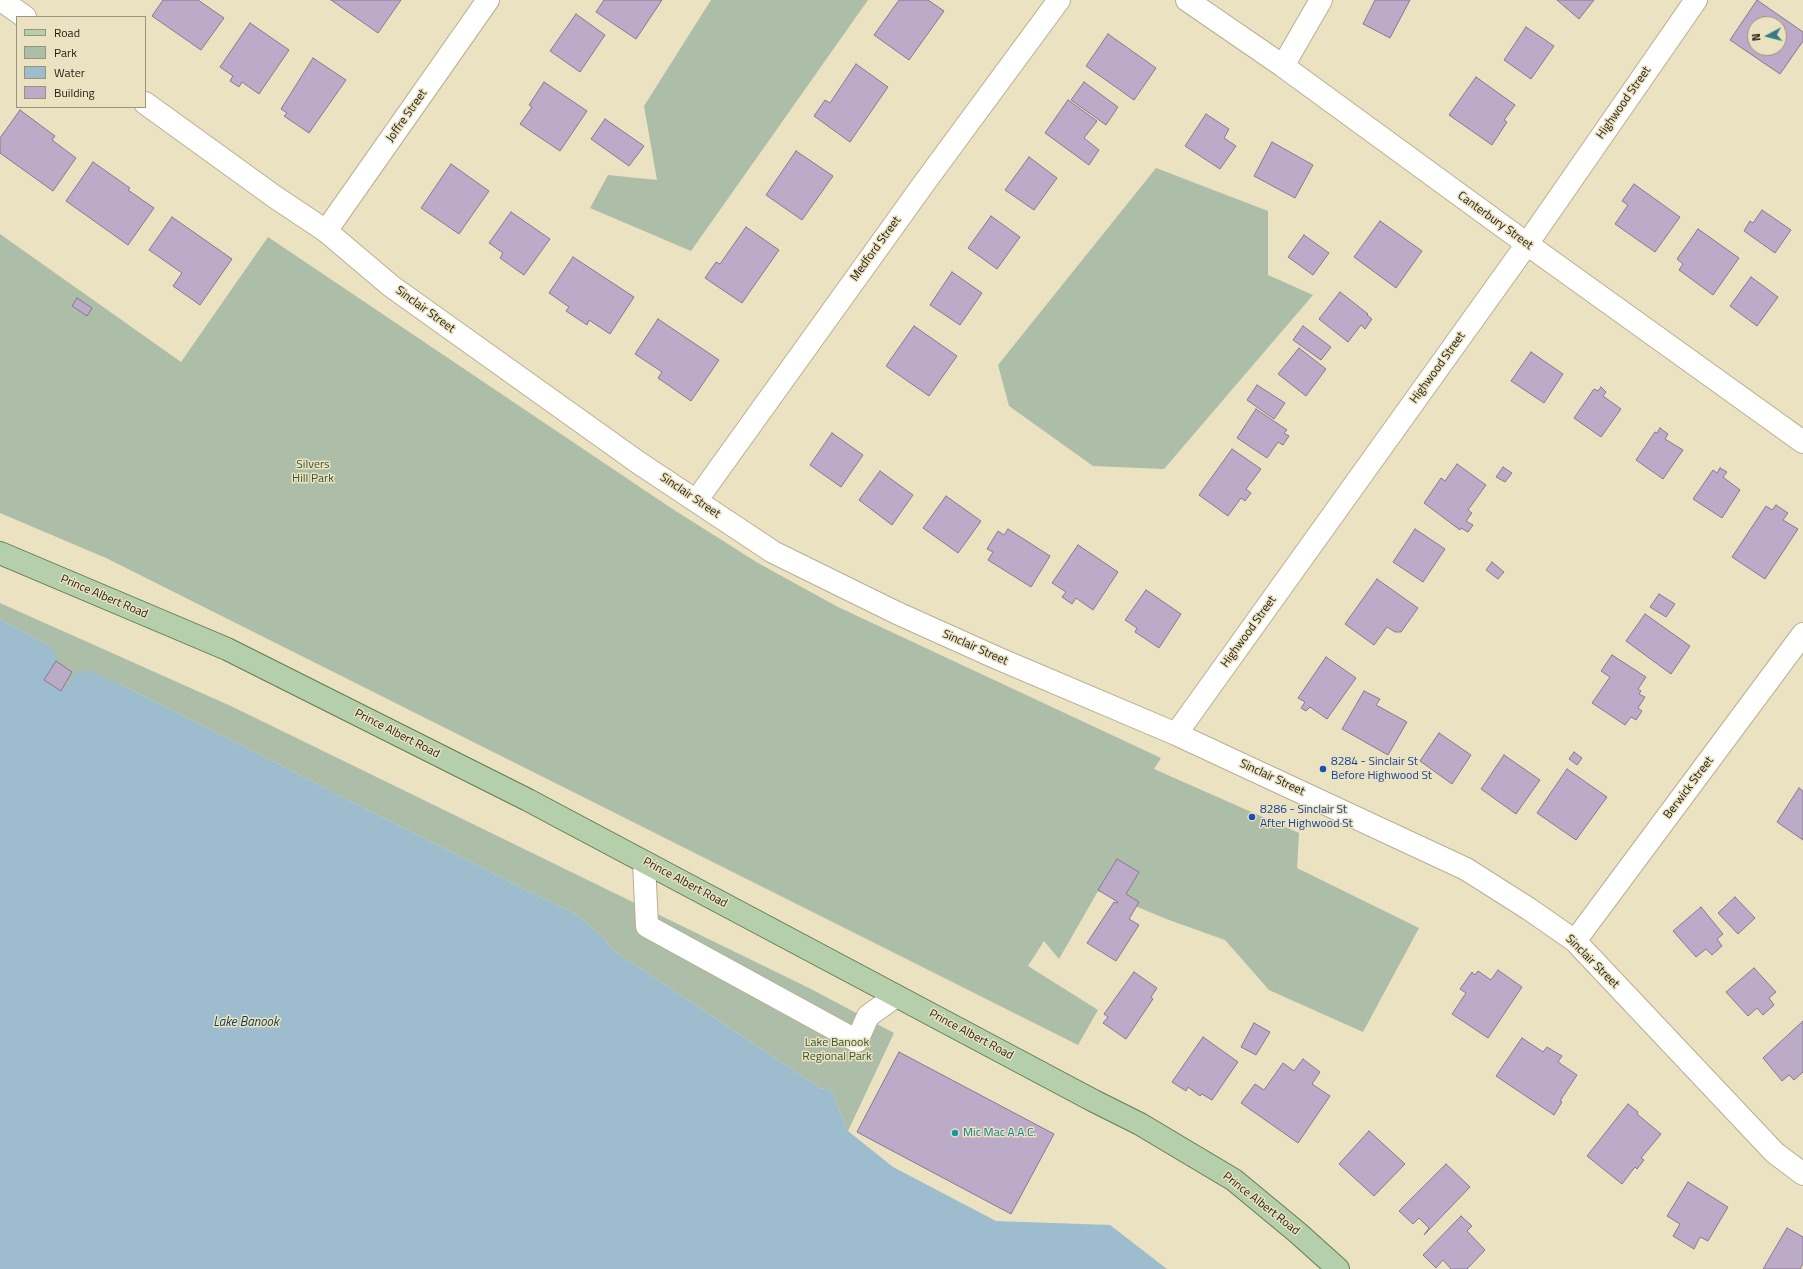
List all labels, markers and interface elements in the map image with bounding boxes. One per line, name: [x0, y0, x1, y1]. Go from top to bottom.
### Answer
legend: [16, 16, 146, 108]
north arrow: [1747, 16, 1787, 56]
text: Road: [54, 23, 80, 42]
text: N: [1748, 33, 1764, 42]
text: Park: [54, 43, 77, 62]
text: Water: [54, 63, 85, 82]
street label: Highwood Street: [1594, 64, 1654, 142]
text: Building: [54, 83, 95, 102]
street label: Joffre Street: [384, 87, 430, 145]
street label: Canterbury Street: [1455, 189, 1535, 253]
street label: Medford Street: [848, 214, 904, 284]
street label: Sinclair Street: [392, 284, 458, 336]
street label: Highwood Street: [1407, 329, 1469, 407]
park label: Silvers Hill Park: [292, 458, 334, 486]
street label: Sinclair Street: [657, 470, 723, 522]
street label: Prince Albert Road: [58, 572, 150, 622]
street label: Highwood Street: [1218, 593, 1280, 671]
street label: Sinclair Street: [940, 627, 1010, 669]
street label: Prince Albert Road: [352, 706, 442, 762]
street label: Berwick Street: [1661, 754, 1717, 822]
place label: 8284 - Sinclair St Before Highwood St: [1331, 755, 1432, 783]
street label: Sinclair Street: [1237, 757, 1307, 799]
marker: 8284 - Sinclair St Before Highwood St: [1318, 764, 1328, 774]
place label: 8286 - Sinclair St After Highwood St: [1260, 803, 1353, 831]
marker: 8286 - Sinclair St After Highwood St: [1247, 812, 1257, 822]
street label: Prince Albert Road: [640, 855, 730, 911]
street label: Sinclair Street: [1562, 932, 1622, 992]
street label: Prince Albert Road: [926, 1007, 1016, 1063]
water label: Lake Banook: [213, 1015, 279, 1031]
park label: Lake Banook Regional Park: [802, 1036, 872, 1064]
place label: Mic Mac A.A.C.: [963, 1126, 1036, 1140]
marker: Mic Mac A.A.C.: [950, 1128, 960, 1138]
street label: Prince Albert Road: [1220, 1170, 1302, 1238]

